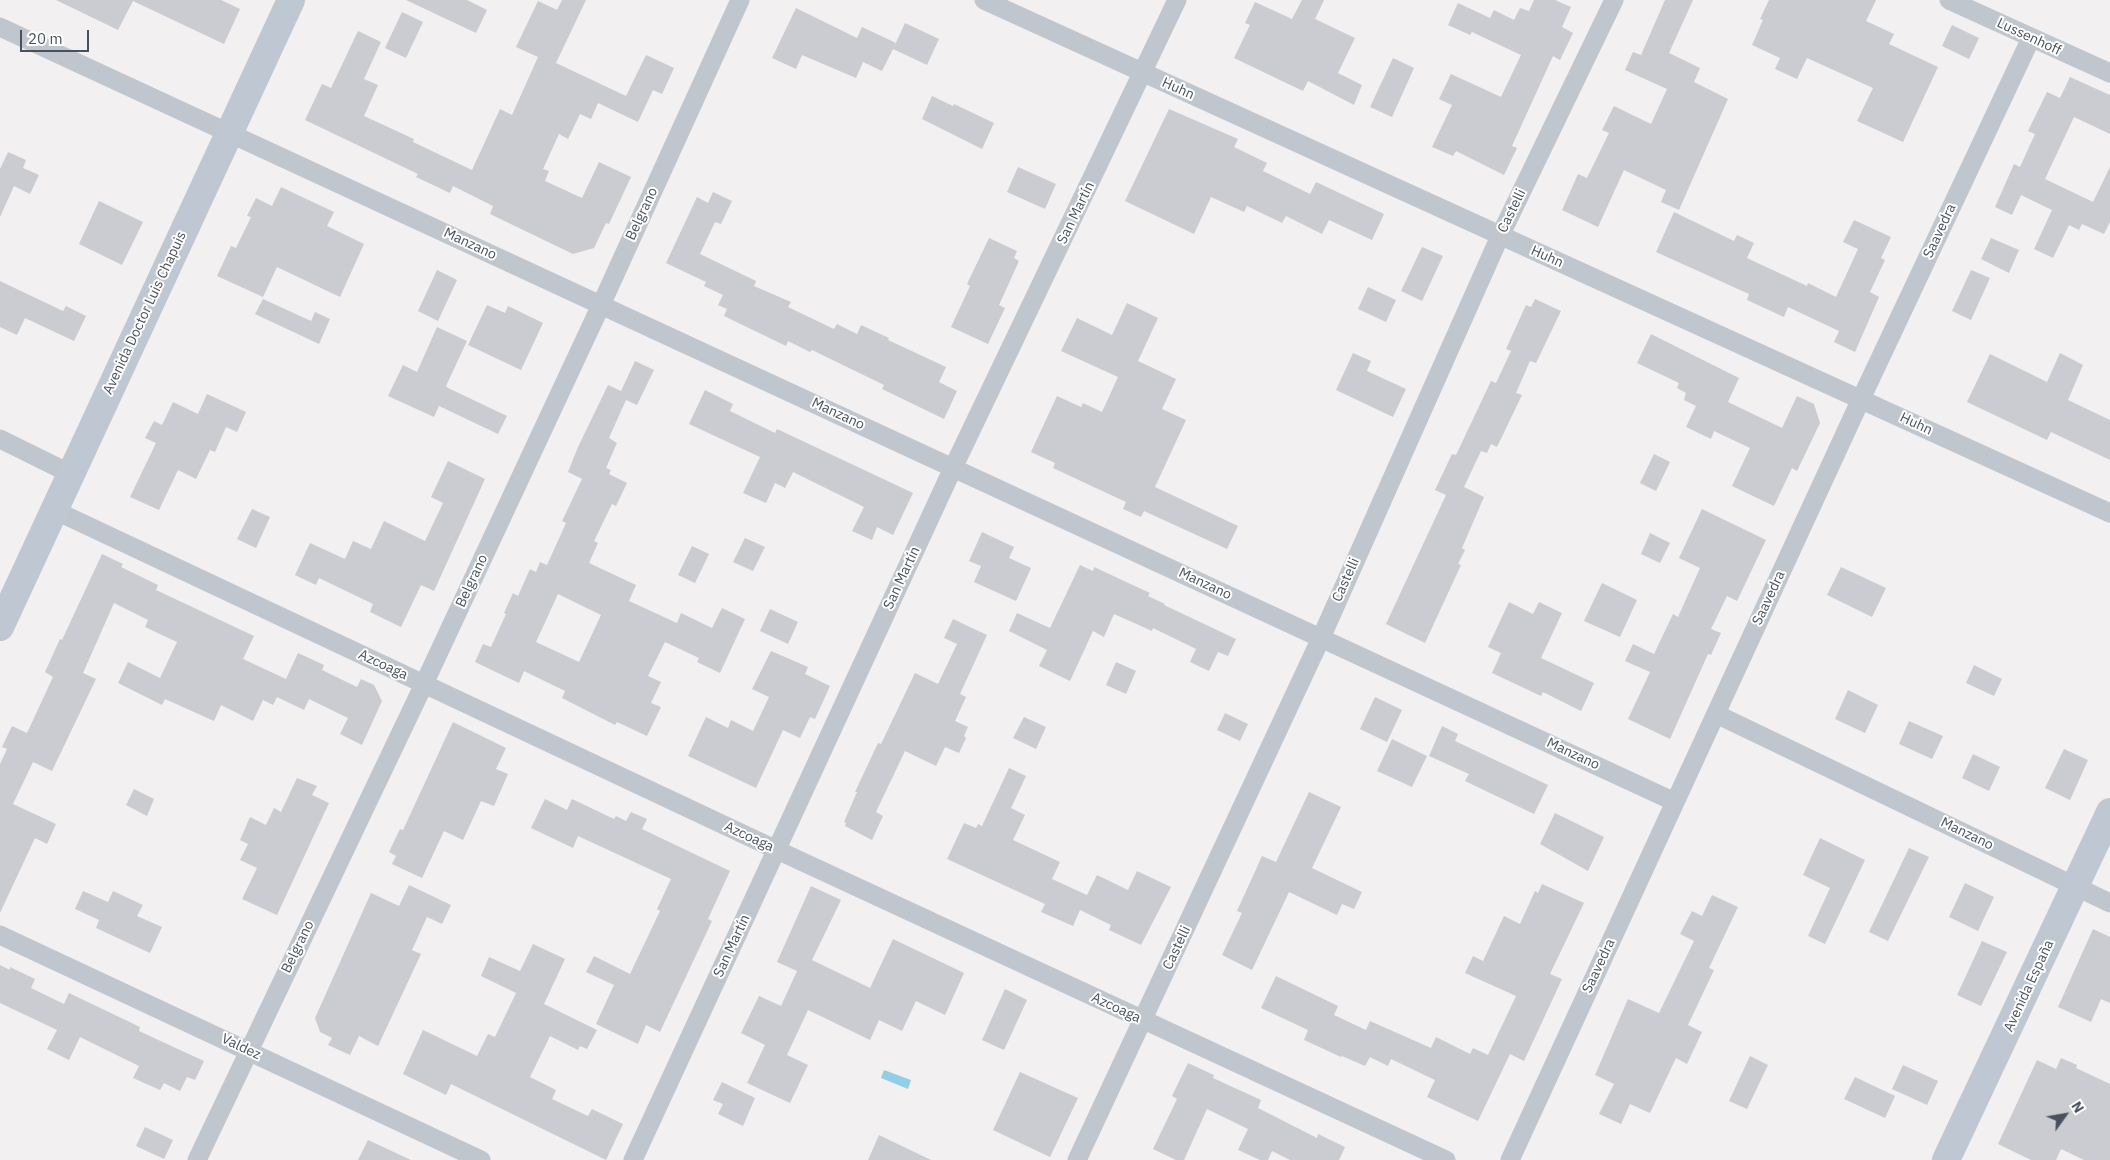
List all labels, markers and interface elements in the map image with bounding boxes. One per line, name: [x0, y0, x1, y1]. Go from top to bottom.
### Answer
street label: Lussenhoff: [1994, 15, 2064, 59]
scale bar: [22, 20, 91, 52]
text: 20 m: [28, 29, 63, 48]
street label: Huhn: [1159, 74, 1197, 104]
street label: San Martín: [1054, 179, 1098, 247]
street label: Belgrano: [622, 185, 662, 243]
street label: Castelli: [1494, 186, 1530, 236]
street label: Saavedra: [1920, 201, 1960, 261]
street label: Manzano: [441, 224, 499, 264]
street label: Avenida Doctor Luis Chapuis: [100, 229, 190, 397]
street label: Huhn: [1528, 242, 1566, 272]
street label: Manzano: [809, 394, 867, 434]
street label: Huhn: [1897, 409, 1935, 439]
street label: San Martín: [880, 544, 924, 612]
street label: Belgrano: [452, 552, 492, 610]
street label: Castelli: [1329, 555, 1363, 605]
street label: Manzano: [1176, 564, 1234, 604]
street label: Saavedra: [1749, 568, 1789, 628]
street label: Azcoaga: [356, 646, 410, 684]
street label: Manzano: [1544, 734, 1602, 774]
street label: Manzano: [1938, 814, 1996, 854]
street label: Azcoaga: [722, 818, 776, 856]
street label: San Martín: [710, 912, 754, 980]
street label: Belgrano: [278, 918, 318, 976]
street label: Castelli: [1160, 923, 1194, 973]
street label: Saavedra: [1579, 936, 1619, 996]
street label: Avenida España: [2000, 937, 2058, 1035]
street label: Azcoaga: [1089, 989, 1143, 1027]
street label: Valdez: [219, 1031, 263, 1063]
north arrow: [2040, 1090, 2090, 1140]
text: N: [2067, 1098, 2088, 1116]

